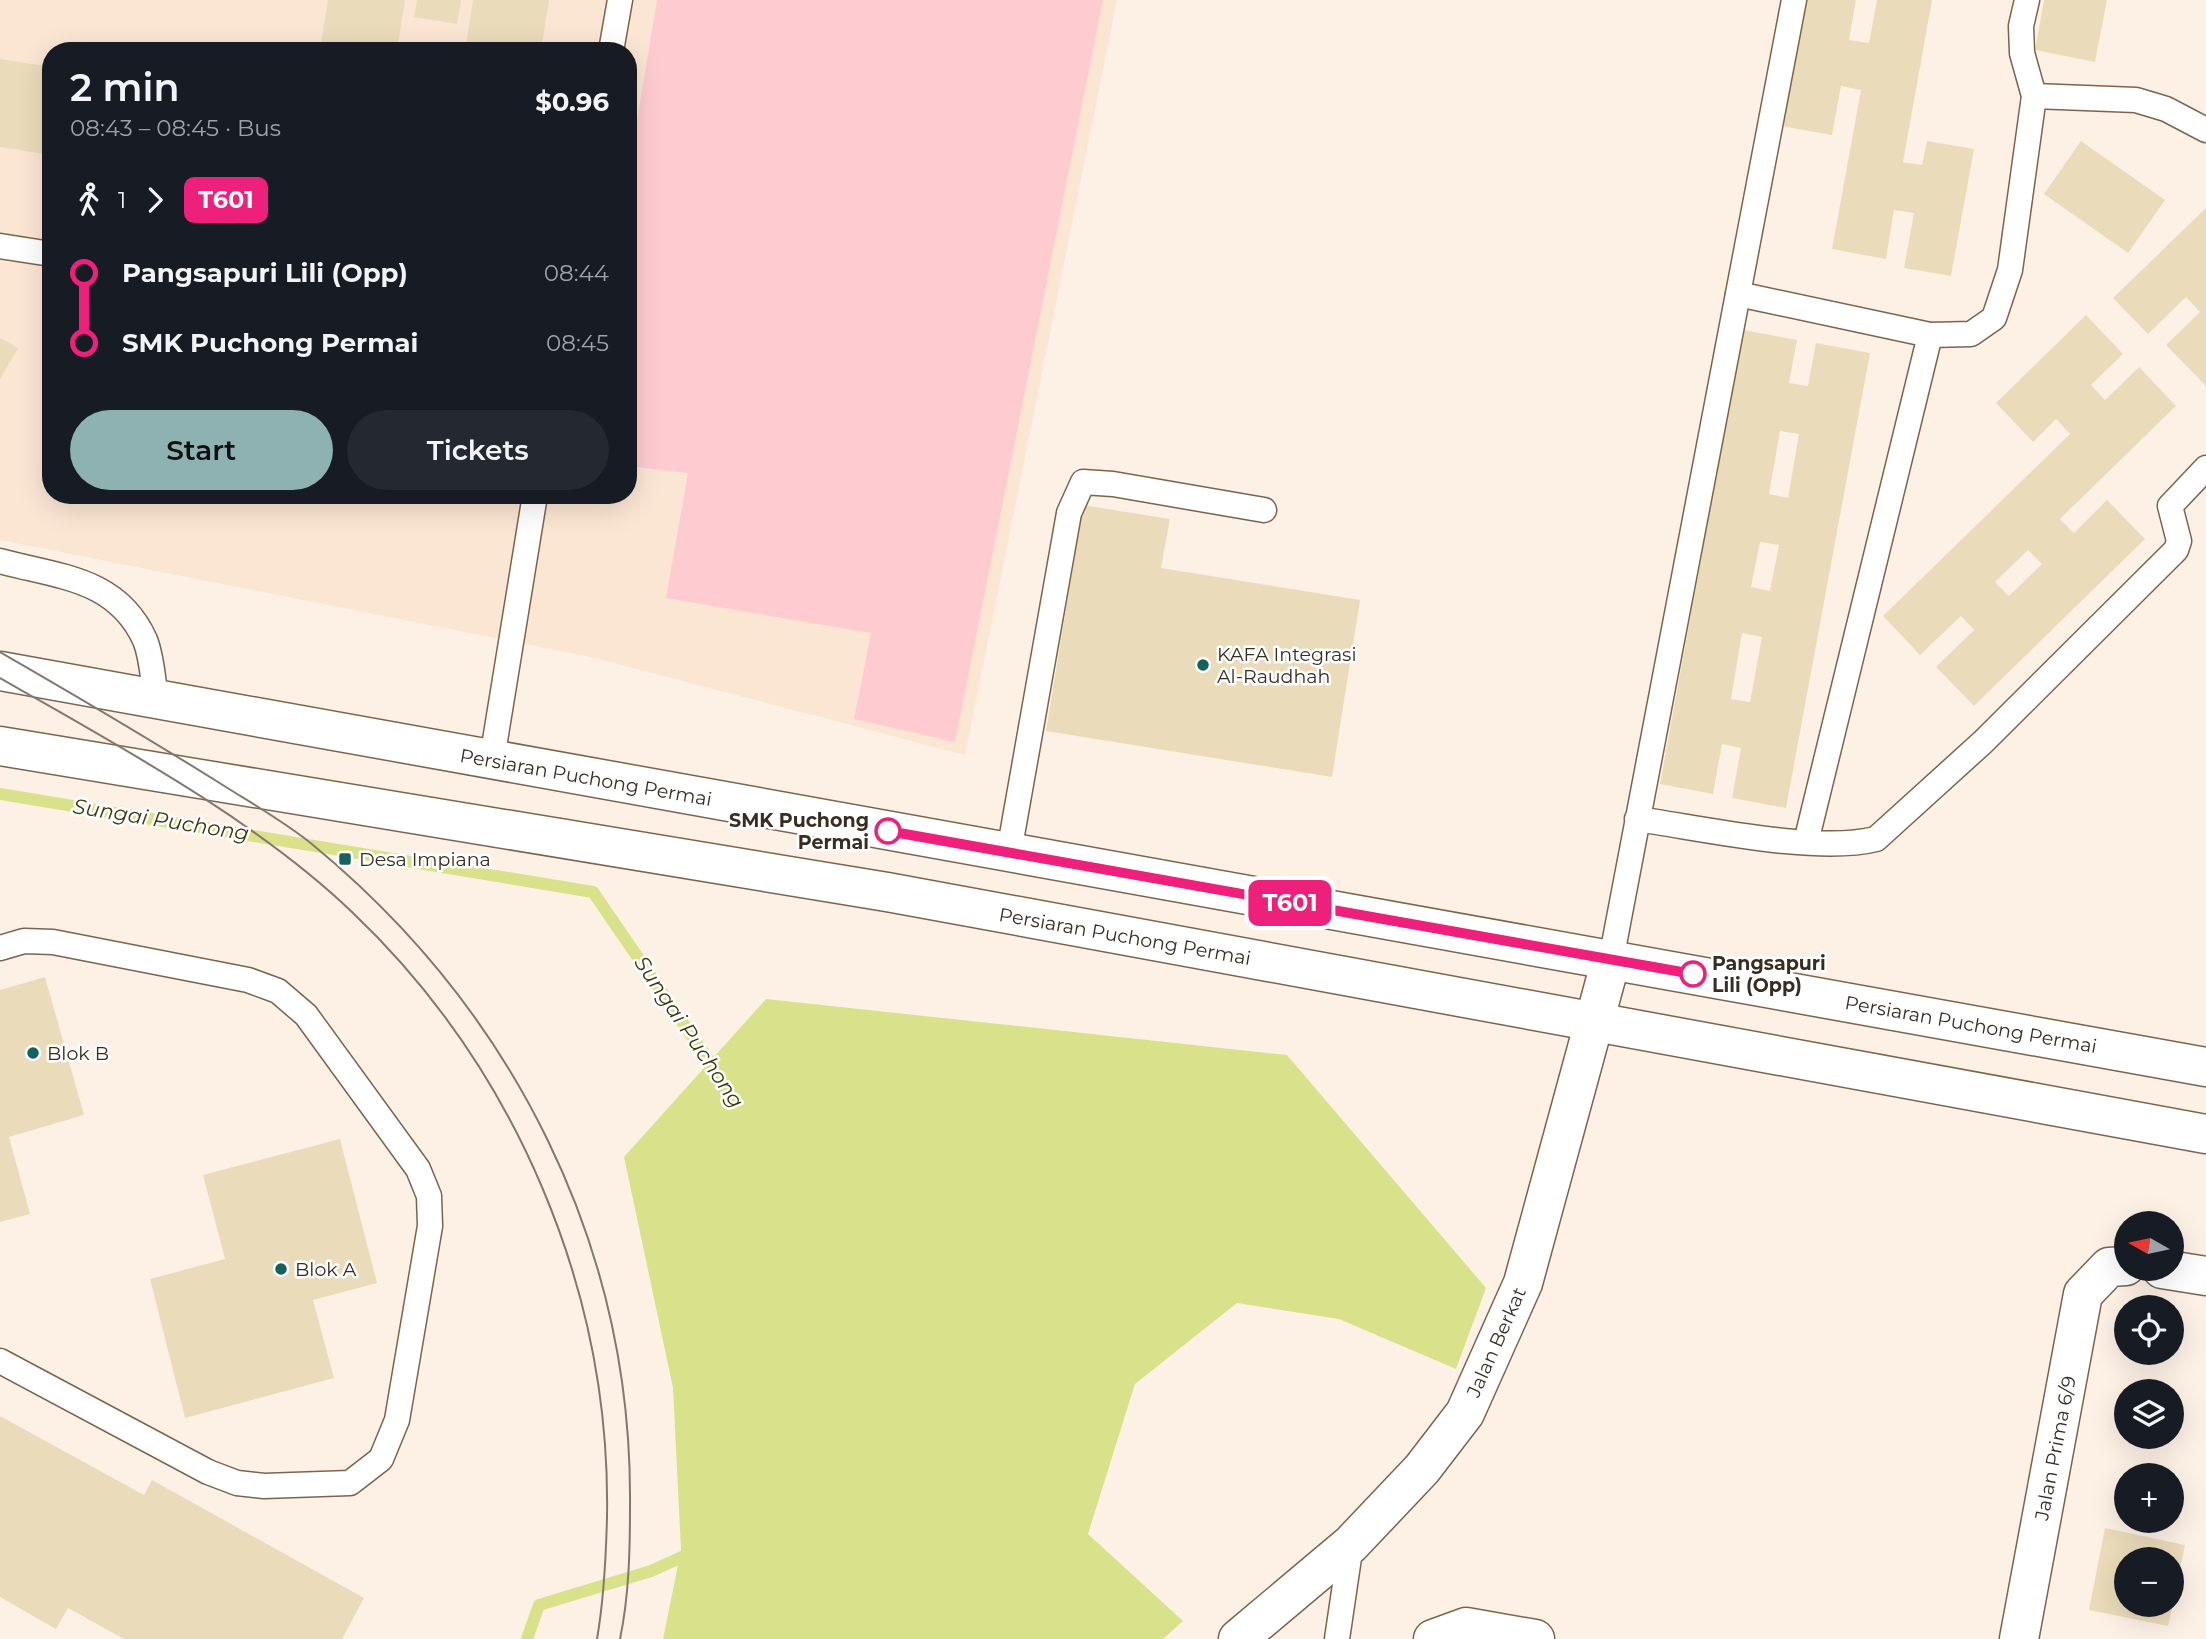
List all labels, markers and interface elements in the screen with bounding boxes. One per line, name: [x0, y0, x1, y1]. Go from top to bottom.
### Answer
text: 2 min: [70, 64, 180, 111]
text: $0.96: [535, 86, 609, 118]
text: 08:43 – 08:45 · Bus: [70, 114, 281, 142]
icon: walk: [70, 181, 108, 219]
icon: forward: [136, 181, 174, 219]
text: T601: [198, 185, 254, 214]
text: 1: [118, 186, 126, 214]
text: Pangsapuri Lili (Opp): [122, 257, 408, 289]
text: 08:44: [544, 259, 609, 287]
text: SMK Puchong Permai: [122, 327, 418, 359]
text: 08:45: [546, 329, 609, 357]
button: Start: [70, 410, 333, 490]
button: Tickets: [347, 410, 609, 490]
place label: KAFA Integrasi Al-Raudhah: [1217, 643, 1357, 688]
marker: KAFA Integrasi Al-Raudhah: [1195, 657, 1211, 673]
street label: Persiaran Puchong Permai: [458, 744, 714, 811]
water label: Sungai Puchong: [71, 793, 251, 846]
place label: SMK Puchong Permai: [729, 809, 869, 854]
marker: SMK Puchong Permai: [875, 818, 901, 844]
place label: Desa Impiana: [359, 848, 491, 871]
marker: Desa Impiana: [337, 851, 353, 867]
line badge: T601: [1241, 880, 1339, 926]
text: T601: [1262, 888, 1318, 917]
street label: Persiaran Puchong Permai: [997, 903, 1253, 970]
water label: Sungai Puchong: [629, 951, 749, 1112]
place label: Pangsapuri Lili (Opp): [1712, 952, 1826, 997]
marker: Pangsapuri Lili (Opp): [1680, 961, 1706, 987]
street label: Persiaran Puchong Permai: [1843, 991, 2099, 1058]
place label: Blok B: [47, 1042, 109, 1065]
marker: Blok B: [25, 1045, 41, 1061]
north arrow: [2114, 1211, 2184, 1281]
map controls: [2114, 1211, 2184, 1617]
place label: Blok A: [295, 1258, 357, 1281]
marker: Blok A: [273, 1261, 289, 1277]
street label: Jalan Berkat: [1461, 1283, 1531, 1402]
button: locate: [2114, 1295, 2184, 1365]
street label: Jalan Prima 6/9: [2030, 1374, 2081, 1523]
button: layers: [2114, 1379, 2184, 1449]
button: +: [2114, 1463, 2184, 1533]
button: −: [2114, 1547, 2184, 1617]

